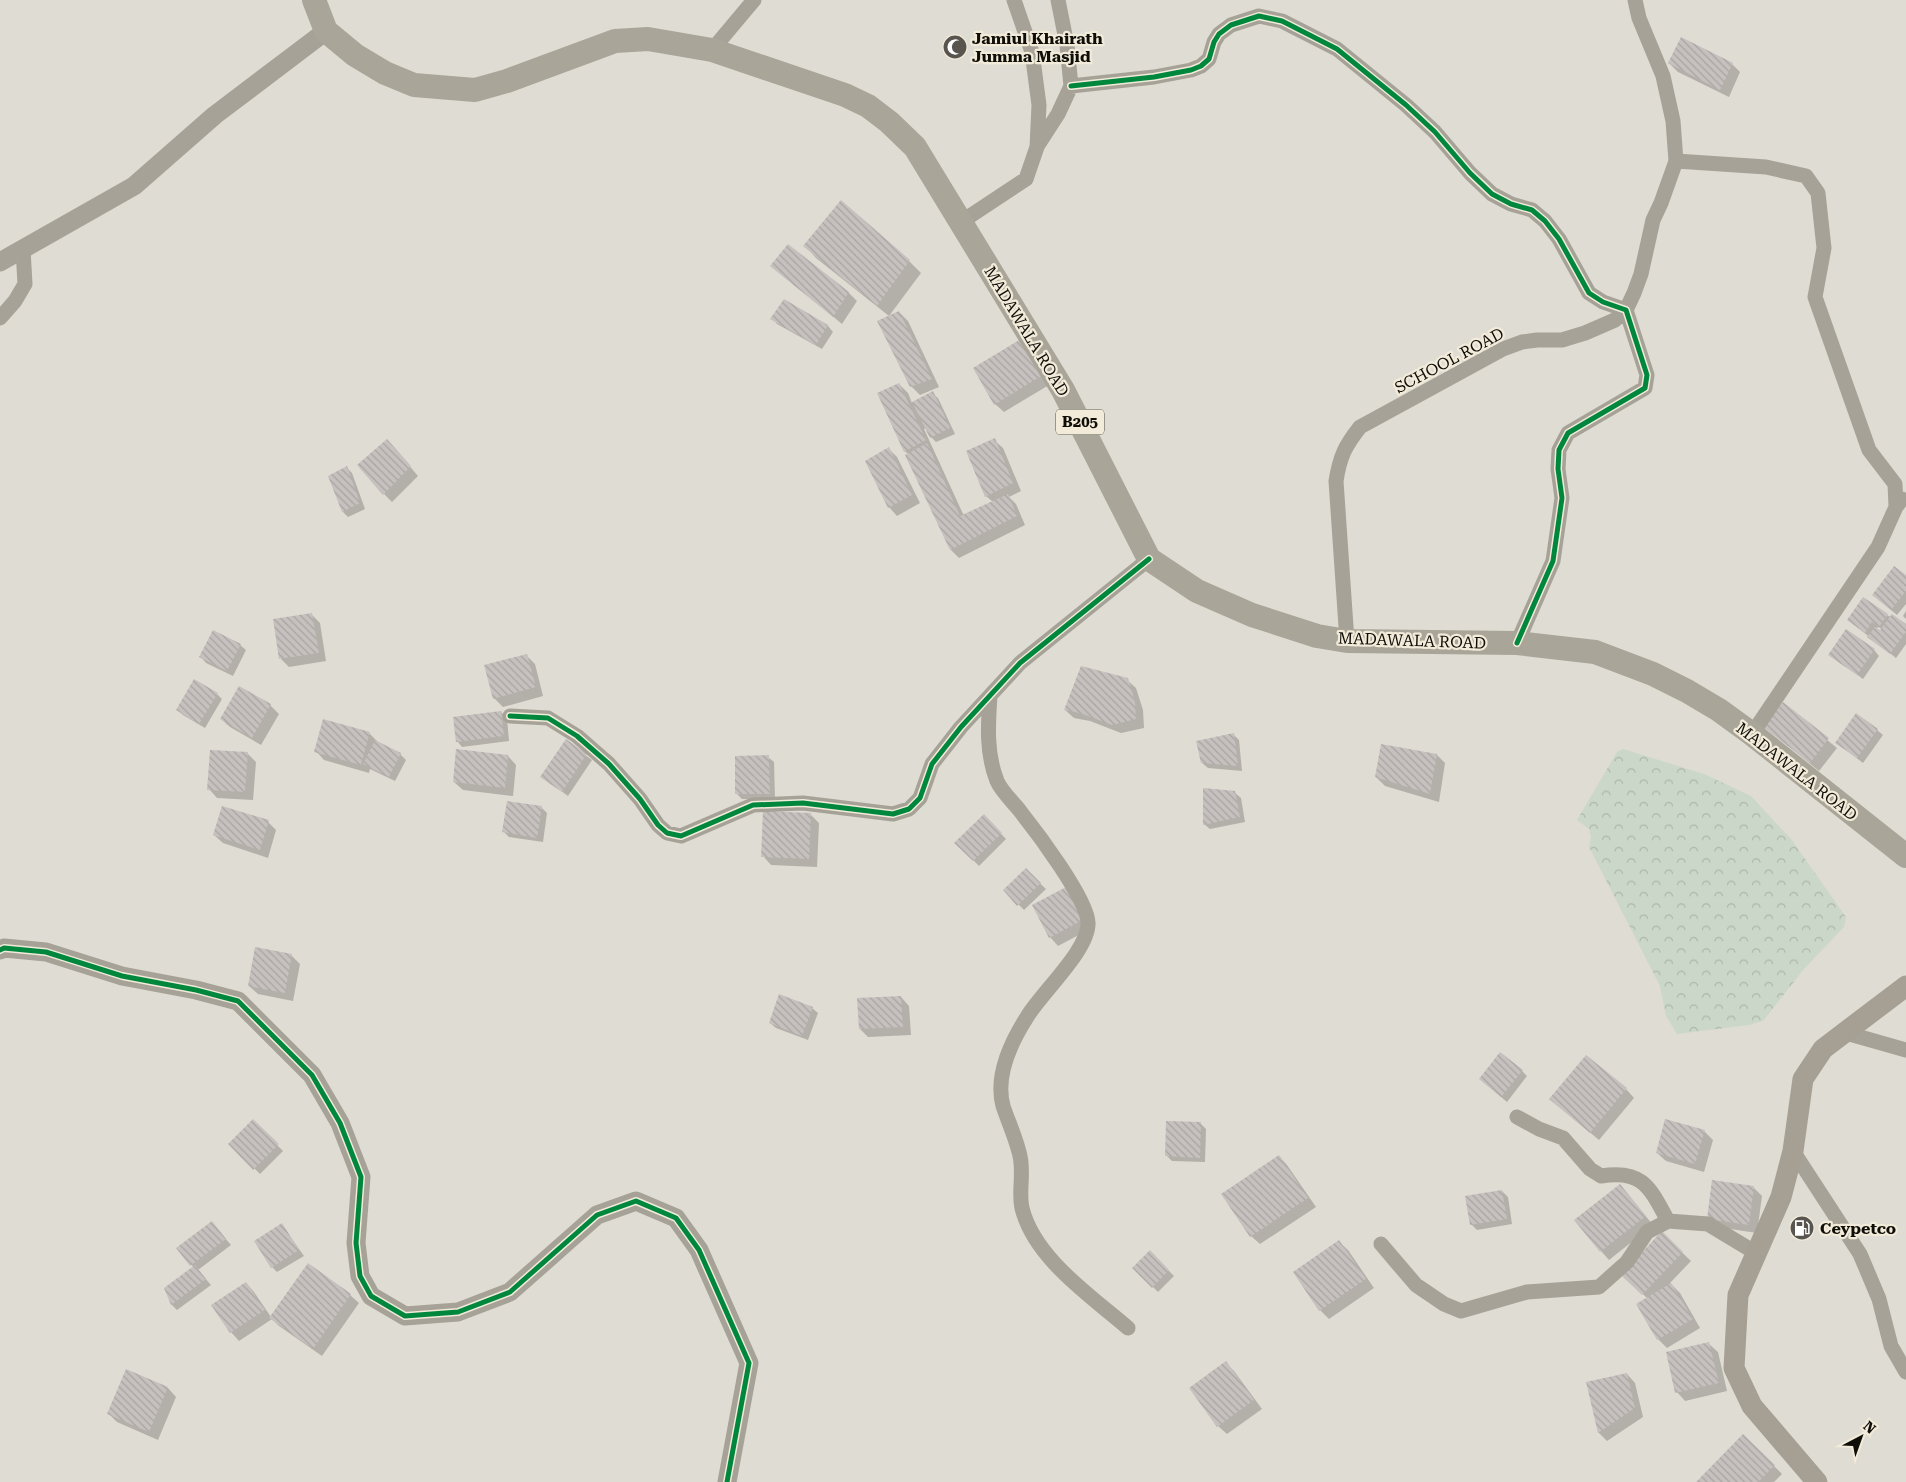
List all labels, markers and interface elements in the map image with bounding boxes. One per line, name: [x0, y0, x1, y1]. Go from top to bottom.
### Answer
place label: Jamiul Khairath Jumma Masjid: [972, 29, 1103, 66]
mosque icon: Jamiul Khairath Jumma Masjid: [942, 34, 968, 60]
street label: MADAWALA ROAD: [980, 263, 1073, 400]
street label: SCHOOL ROAD: [1391, 324, 1507, 397]
road number: B205: [1056, 410, 1104, 434]
street label: MADAWALA ROAD: [1338, 628, 1486, 653]
street label: MADAWALA ROAD: [1732, 718, 1861, 824]
fuel station icon: Ceypetco: [1789, 1215, 1815, 1241]
place label: Ceypetco: [1820, 1219, 1896, 1238]
north arrow: [1836, 1412, 1886, 1462]
text: N: [1860, 1418, 1879, 1437]

